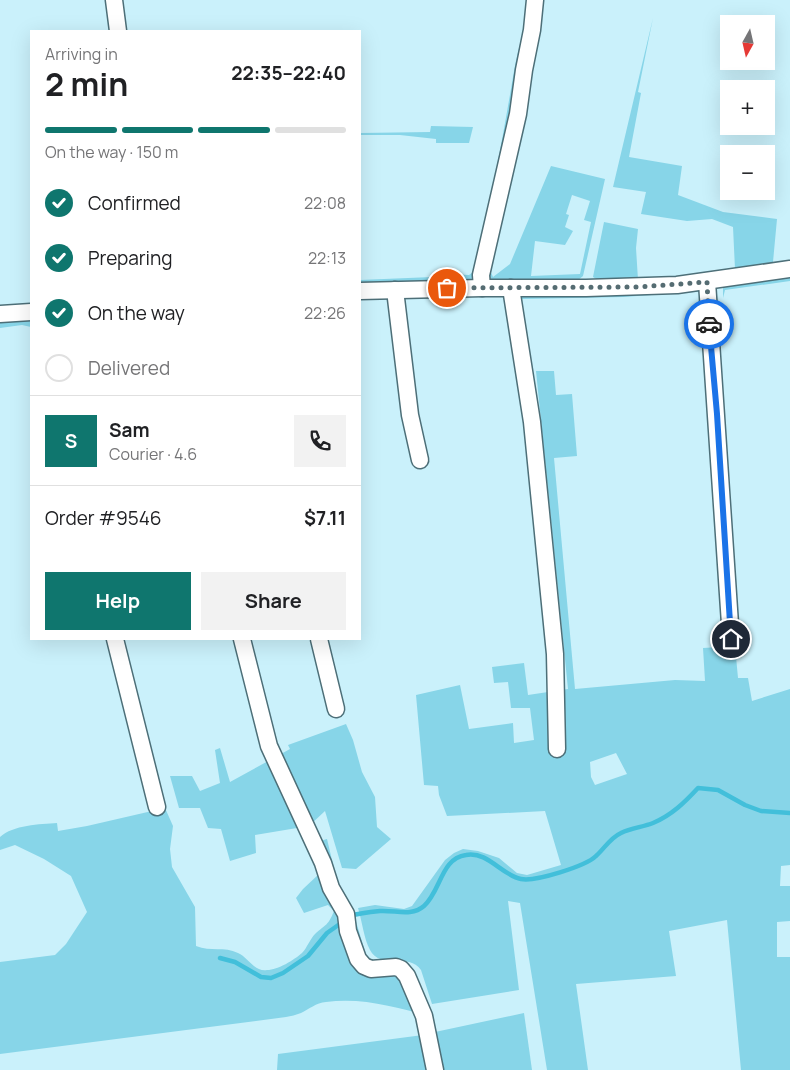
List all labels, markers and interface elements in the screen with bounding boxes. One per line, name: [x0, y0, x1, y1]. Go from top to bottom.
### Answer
north arrow: [720, 15, 775, 70]
map controls: [720, 15, 775, 200]
text: Arriving in: [45, 43, 118, 65]
text: 22:35–22:40: [231, 60, 346, 86]
text: 2 min: [45, 62, 128, 106]
button: +: [720, 80, 775, 135]
text: On the way · 150 m: [45, 141, 178, 163]
button: −: [720, 145, 775, 200]
icon: check: [45, 189, 73, 217]
text: Confirmed: [88, 190, 181, 216]
text: 22:08: [304, 192, 346, 214]
icon: check: [45, 244, 73, 272]
text: Preparing: [88, 245, 173, 271]
text: 22:13: [308, 247, 346, 269]
pin: [426, 267, 468, 309]
icon: bag: [433, 274, 461, 302]
icon: check: [45, 299, 73, 327]
courier: [684, 299, 734, 349]
text: On the way: [88, 300, 185, 326]
text: 22:26: [304, 302, 346, 324]
icon: car: [695, 310, 723, 338]
text: Delivered: [88, 355, 170, 381]
button: phone: [294, 415, 346, 467]
text: Sam: [109, 417, 150, 443]
text: S: [65, 428, 77, 454]
text: Courier · 4.6: [109, 443, 197, 465]
text: Order #9546: [45, 505, 162, 531]
text: $7.11: [304, 505, 346, 531]
button: Help: [45, 572, 191, 630]
button: Share: [201, 572, 346, 630]
pin: [710, 618, 752, 660]
icon: home: [717, 625, 745, 653]

